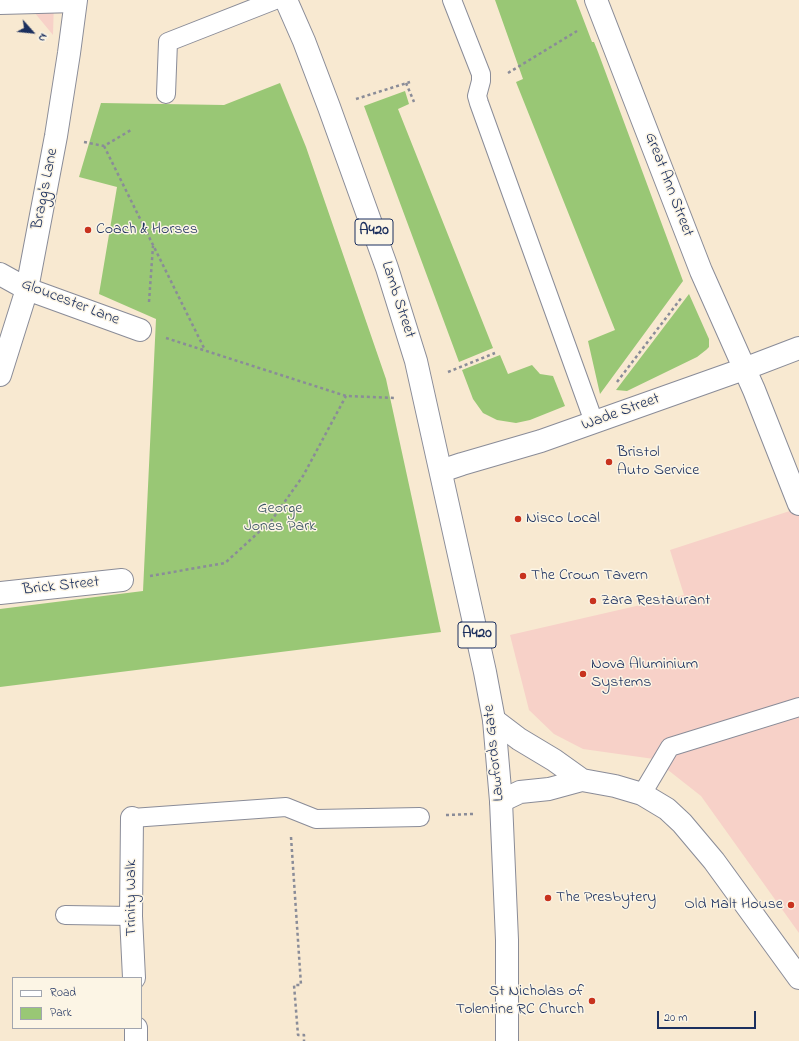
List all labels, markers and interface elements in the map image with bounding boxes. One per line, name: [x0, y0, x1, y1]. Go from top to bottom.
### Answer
north arrow: [12, 12, 52, 52]
text: N: [34, 31, 52, 44]
street label: Great Ann Street: [639, 130, 697, 240]
street label: Bragg's Lane: [29, 147, 63, 231]
road number: A420: [355, 219, 393, 245]
place label: Coach & Horses: [96, 220, 198, 240]
marker: Coach & Horses: [83, 225, 93, 235]
street label: Lamb Street: [376, 259, 418, 341]
street label: Gloucester Lane: [18, 275, 122, 331]
street label: Wade Street: [579, 390, 663, 436]
place label: Bristol Auto Service: [617, 443, 699, 481]
marker: Bristol Auto Service: [604, 457, 614, 467]
park label: George Jones Park: [244, 499, 316, 537]
place label: Nisco Local: [526, 509, 600, 529]
marker: Nisco Local: [513, 514, 523, 524]
place label: The Crown Tavern: [531, 566, 648, 586]
marker: The Crown Tavern: [518, 571, 528, 581]
street label: Brick Street: [22, 573, 100, 601]
place label: Zara Restaurant: [601, 591, 710, 611]
marker: Zara Restaurant: [588, 596, 598, 606]
road number: A420: [458, 622, 496, 648]
place label: Nova Aluminium Systems: [591, 655, 698, 693]
marker: Nova Aluminium Systems: [578, 669, 588, 679]
street label: Lawfords Gate: [480, 704, 510, 802]
street label: Trinity Walk: [122, 860, 142, 936]
place label: The Presbytery: [556, 888, 656, 908]
marker: The Presbytery: [543, 893, 553, 903]
place label: Old Malt House: [684, 895, 783, 915]
marker: Old Malt House: [786, 900, 796, 910]
legend: [12, 977, 142, 1029]
place label: St Nicholas of Tolentine RC Church: [456, 982, 584, 1020]
text: Road: [50, 984, 76, 1002]
marker: St Nicholas of Tolentine RC Church: [587, 996, 597, 1006]
scale bar: [659, 1003, 758, 1029]
text: Park: [50, 1004, 72, 1022]
text: 20 m: [664, 1009, 687, 1027]

